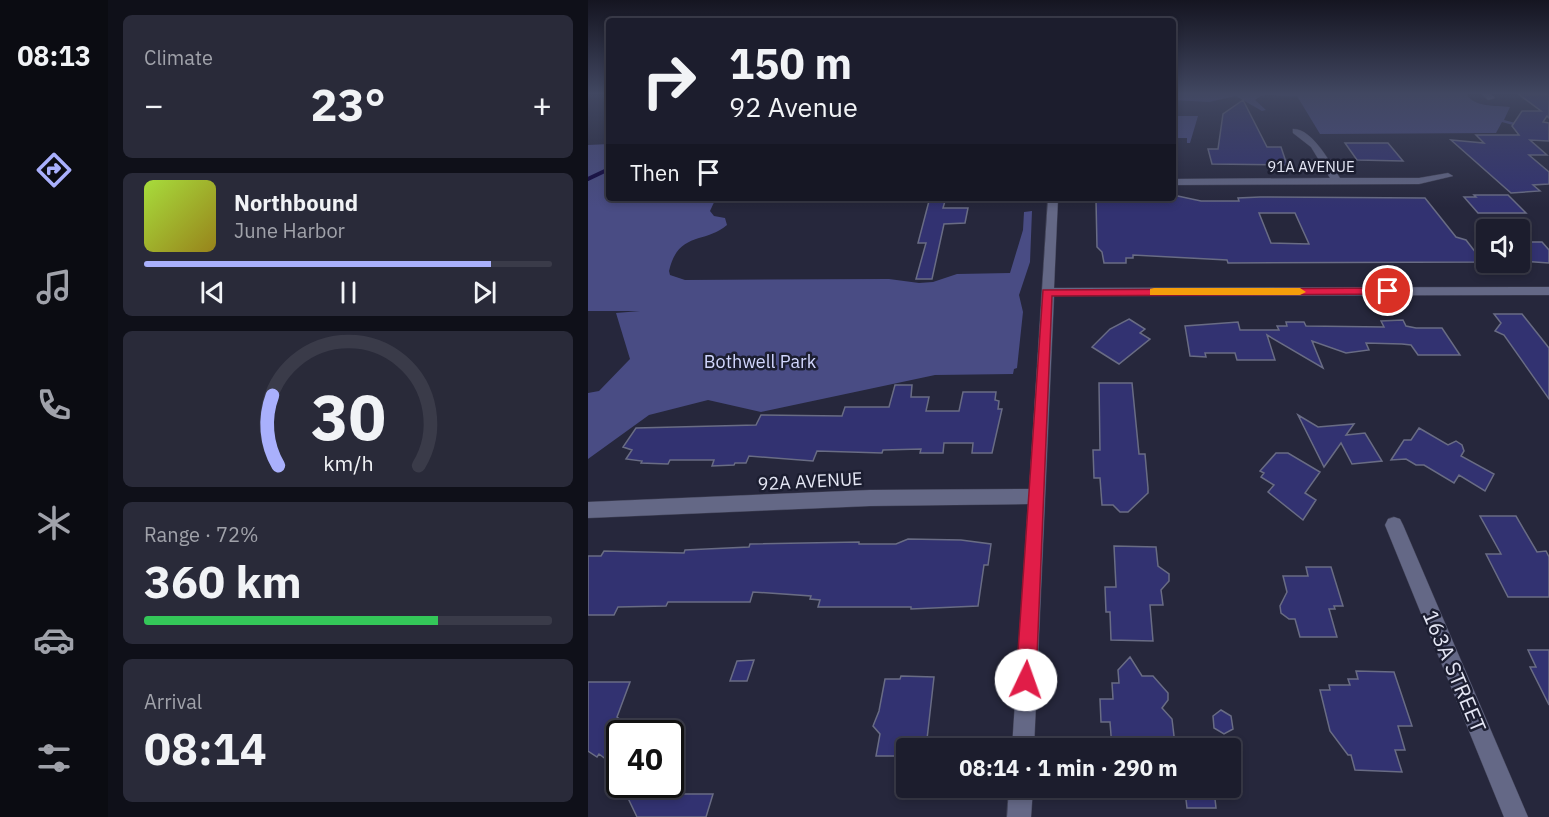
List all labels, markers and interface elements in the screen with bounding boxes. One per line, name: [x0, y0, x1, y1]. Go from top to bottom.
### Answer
text: 150 m: [729, 36, 852, 91]
text: 08:13: [17, 38, 91, 73]
icon: right: [630, 42, 708, 120]
text: Climate: [144, 44, 213, 71]
text: 23°: [310, 75, 386, 133]
text: −: [144, 83, 164, 126]
text: +: [532, 83, 552, 126]
text: 92 Avenue: [729, 89, 858, 124]
icon: directions: [33, 149, 75, 191]
icon: arrive: [692, 156, 725, 189]
street label: 91A AVENUE: [1267, 157, 1355, 176]
text: Then: [630, 158, 680, 187]
text: Northbound: [234, 188, 358, 217]
text: June Harbor: [234, 217, 345, 244]
map controls: [1476, 219, 1530, 273]
button: sound: [1476, 219, 1530, 273]
pin: [1362, 265, 1413, 316]
icon: music: [33, 266, 75, 308]
icon: arrive: [1371, 274, 1404, 307]
icon: previous: [196, 276, 229, 309]
icon: pause: [332, 276, 365, 309]
icon: next: [468, 276, 501, 309]
park label: Bothwell Park: [704, 350, 817, 373]
text: 30: [311, 376, 385, 457]
icon: phone: [33, 384, 75, 426]
text: km/h: [323, 449, 373, 477]
street label: 92A AVENUE: [757, 467, 863, 495]
icon: climate: [33, 502, 75, 544]
text: Range · 72%: [144, 521, 259, 548]
text: 360 km: [144, 552, 302, 610]
street label: 163A STREET: [1417, 606, 1493, 736]
icon: car: [33, 619, 75, 661]
position arrow: [994, 648, 1058, 712]
text: Arrival: [144, 688, 202, 715]
text: 08:14: [144, 719, 267, 777]
speed limit sign: 40: [606, 720, 684, 798]
icon: filters: [33, 737, 75, 779]
text: 08:14 · 1 min · 290 m: [959, 753, 1178, 782]

